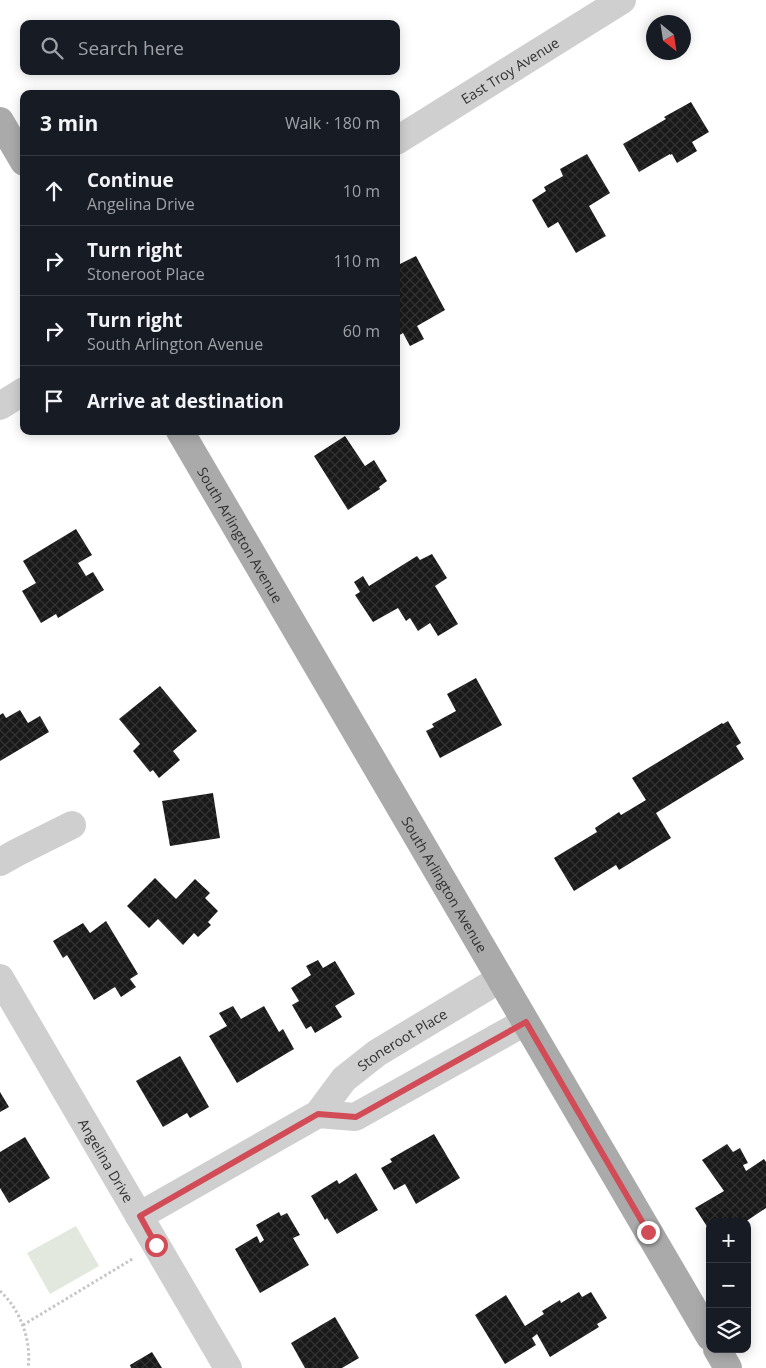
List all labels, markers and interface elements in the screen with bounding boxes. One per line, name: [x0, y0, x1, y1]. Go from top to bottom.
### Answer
north arrow: [646, 15, 691, 60]
search box: [20, 20, 400, 75]
street label: East Troy Avenue: [457, 32, 562, 108]
icon: search: [38, 34, 66, 62]
text: Search here: [78, 35, 184, 61]
text: 3 min: [40, 109, 98, 137]
text: Walk · 180 m: [285, 112, 380, 134]
text: Continue: [87, 167, 174, 193]
icon: ahead: [40, 177, 68, 205]
text: 10 m: [343, 180, 380, 202]
text: Angelina Drive: [87, 193, 195, 215]
text: Turn right: [87, 237, 182, 263]
icon: right: [40, 247, 68, 275]
text: 110 m: [334, 250, 380, 272]
text: Stoneroot Place: [87, 263, 205, 285]
text: Turn right: [87, 307, 182, 333]
icon: right: [40, 317, 68, 345]
text: 60 m: [343, 320, 380, 342]
text: South Arlington Avenue: [87, 333, 263, 355]
icon: arrive: [40, 387, 68, 415]
text: Arrive at destination: [87, 388, 284, 414]
street label: South Arlington Avenue: [193, 463, 288, 606]
street label: South Arlington Avenue: [398, 813, 492, 956]
street label: Stoneroot Place: [353, 1004, 451, 1075]
street label: Angelina Drive: [74, 1115, 139, 1206]
map controls: [706, 1218, 751, 1353]
button: +: [706, 1218, 751, 1263]
route end: [637, 1221, 660, 1244]
route start: [145, 1234, 168, 1257]
button: −: [706, 1263, 751, 1308]
button: layers: [706, 1308, 751, 1353]

